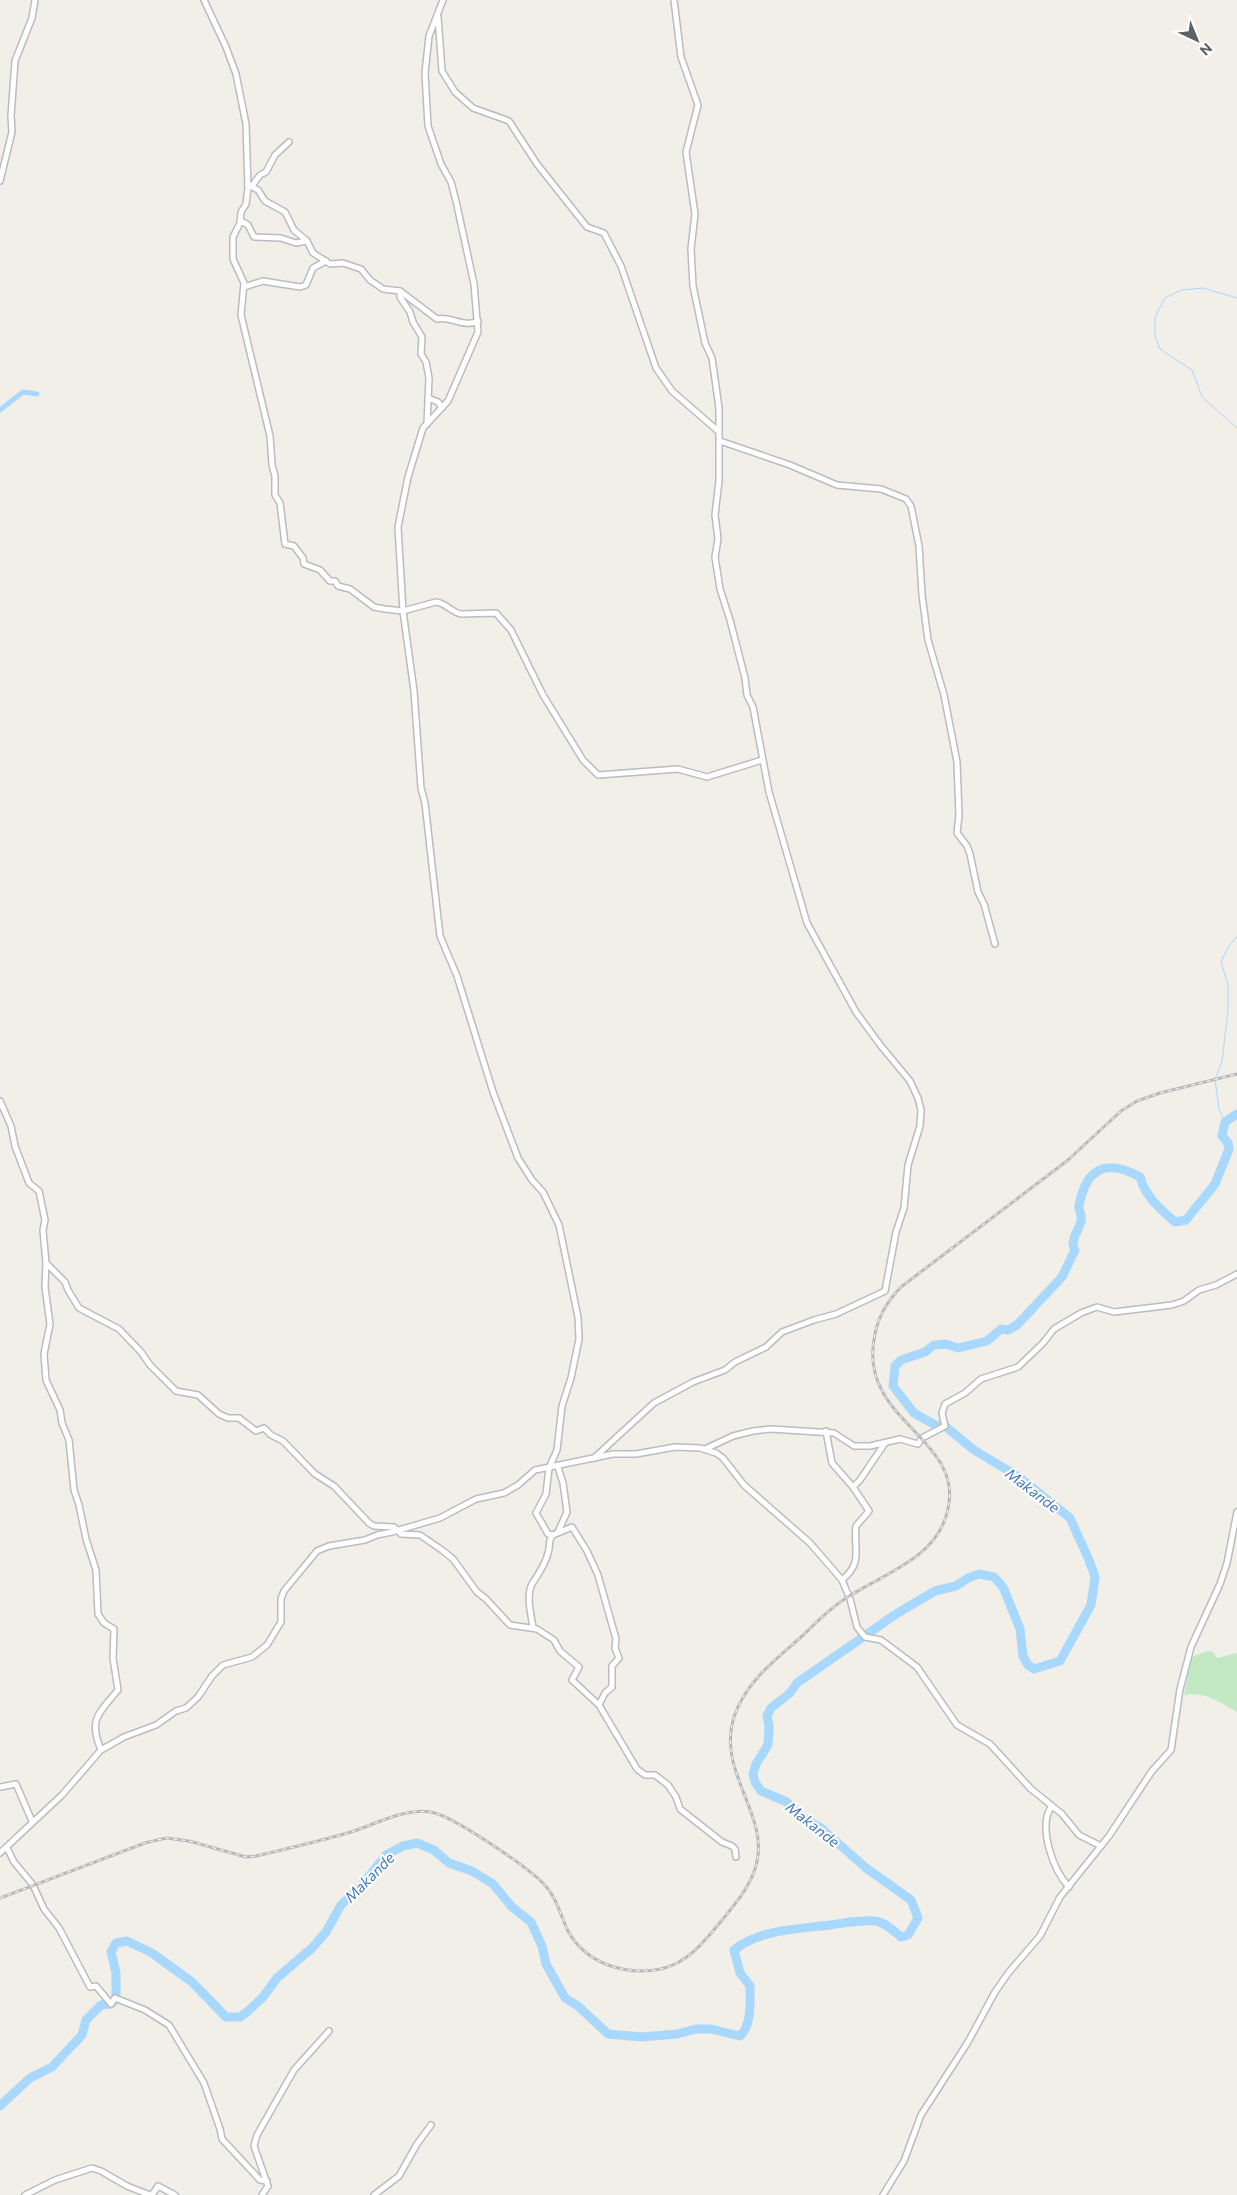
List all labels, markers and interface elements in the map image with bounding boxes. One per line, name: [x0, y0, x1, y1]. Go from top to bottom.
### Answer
north arrow: [1172, 15, 1222, 65]
text: N: [1197, 40, 1216, 59]
water label: Makande: [1002, 1464, 1064, 1516]
water label: Makande: [783, 1797, 843, 1851]
water label: Makande: [340, 1848, 398, 1906]

